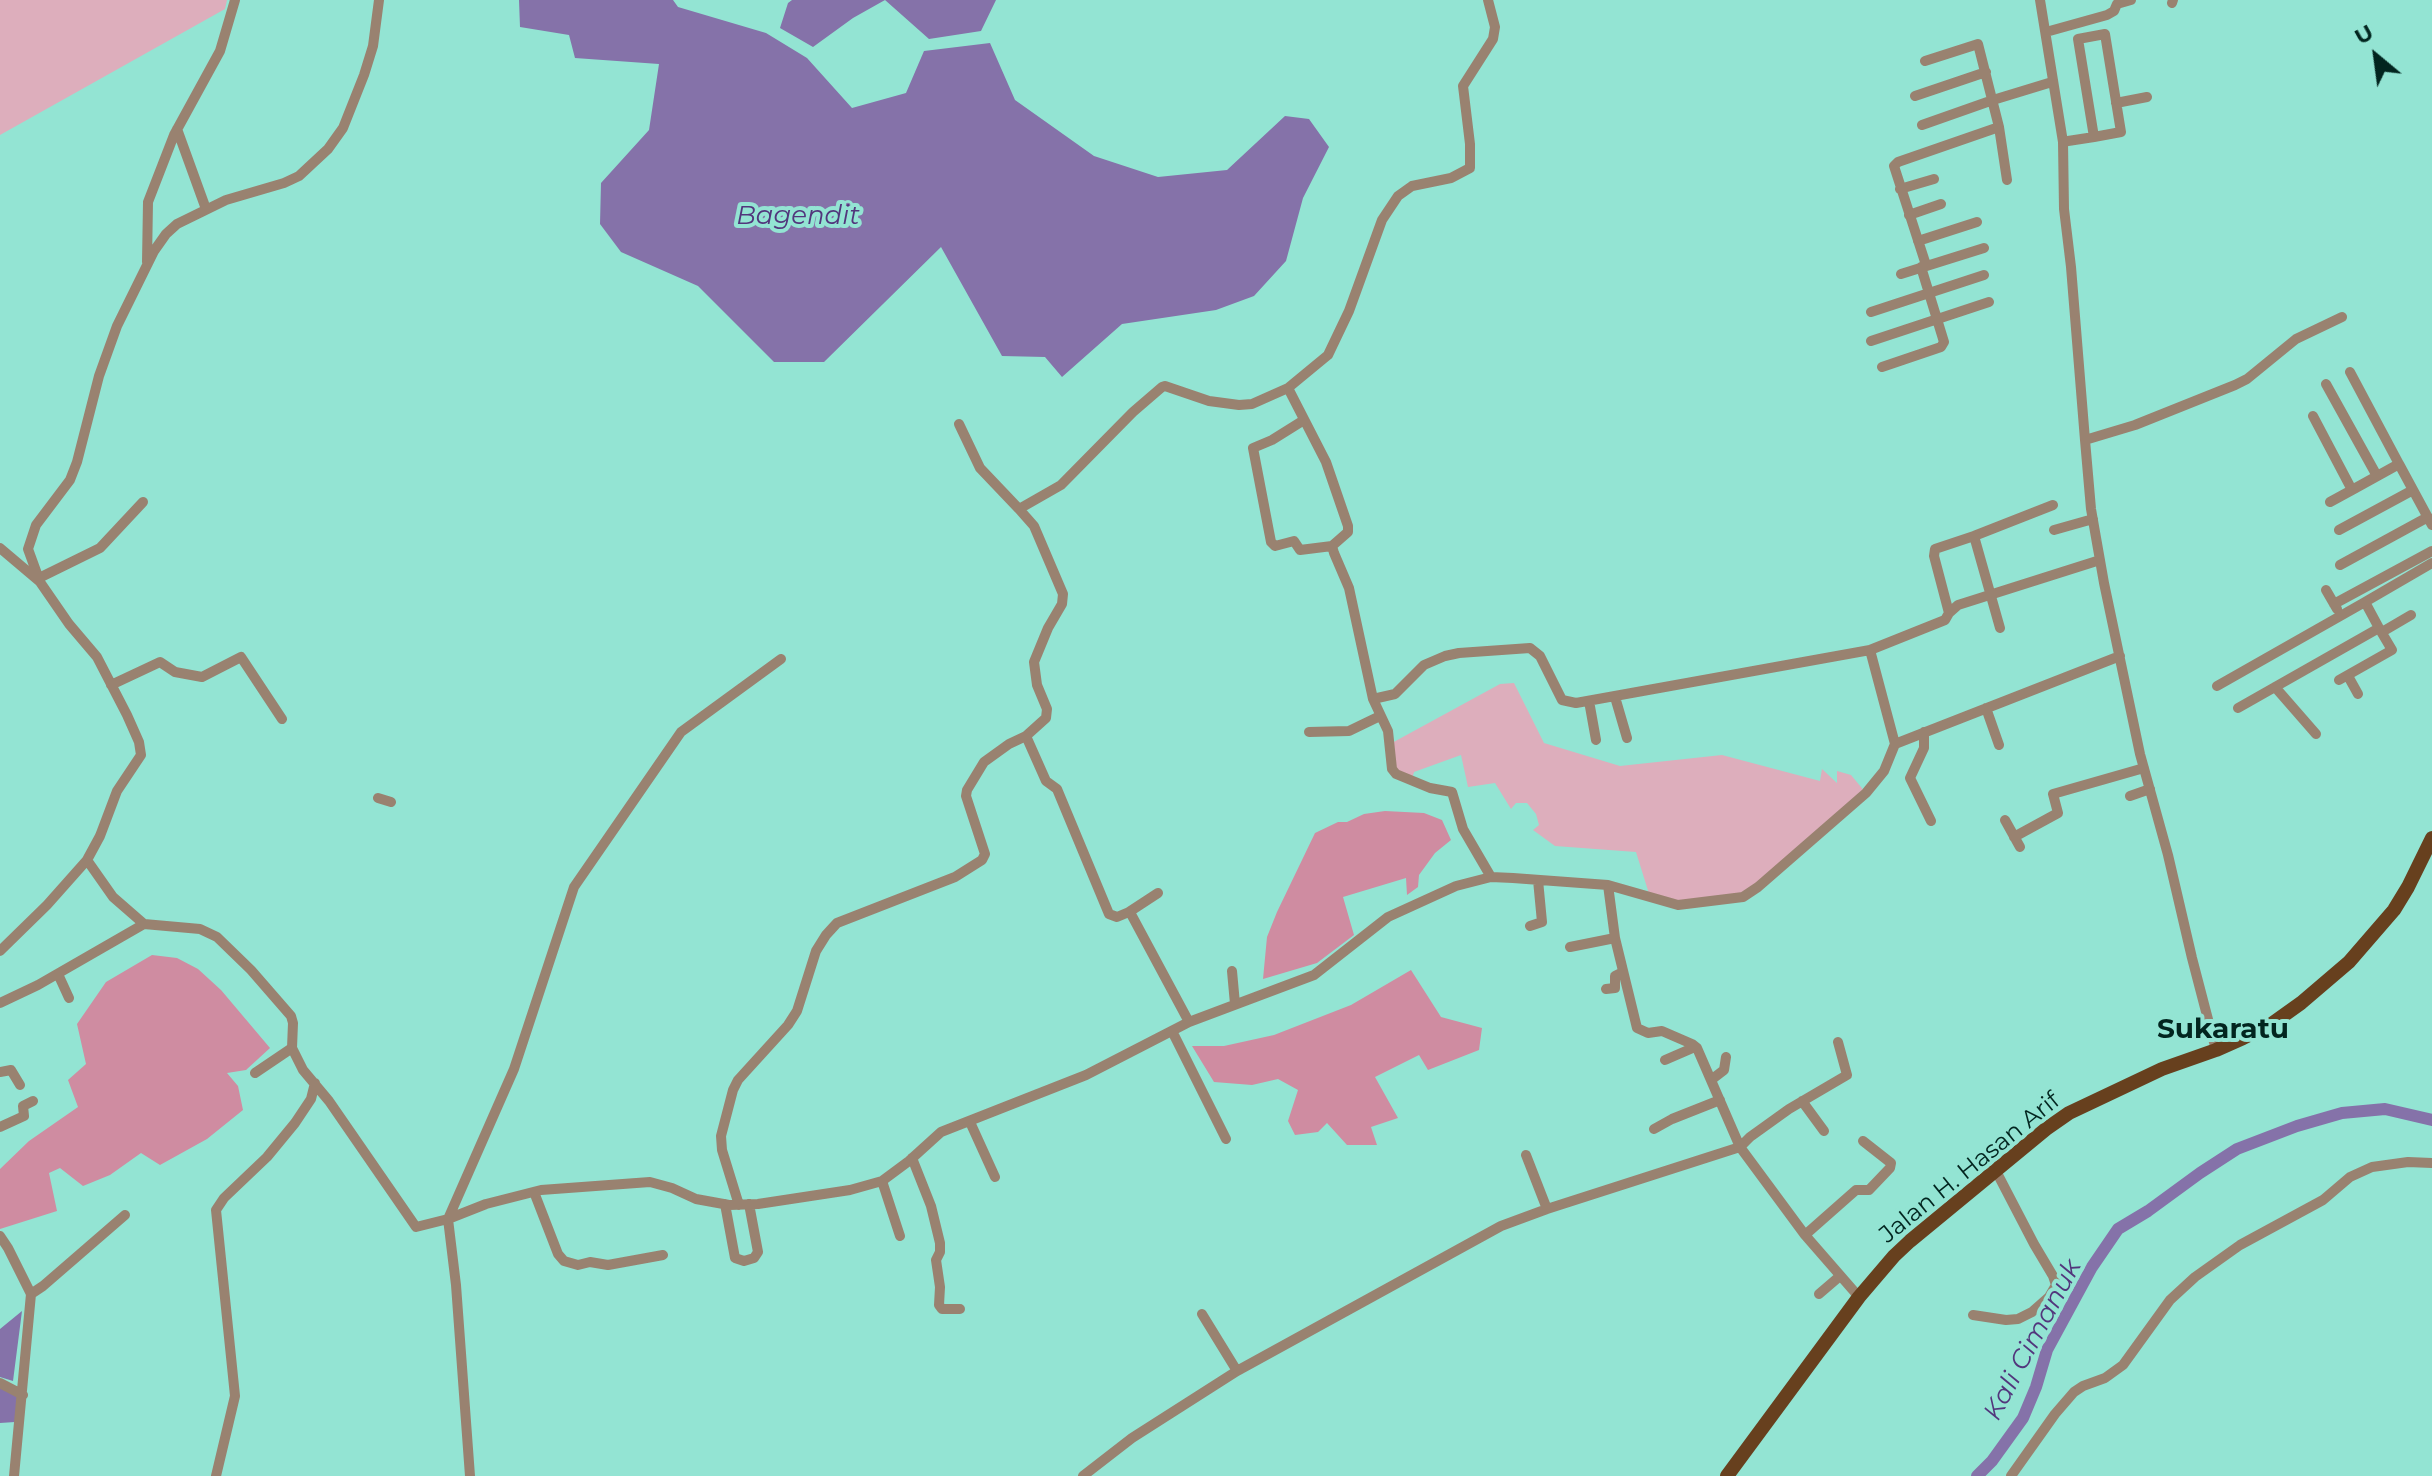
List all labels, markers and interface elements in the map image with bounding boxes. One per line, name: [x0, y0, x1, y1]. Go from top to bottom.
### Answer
north arrow: [2336, 16, 2416, 96]
text: U: [2350, 19, 2378, 51]
water label: Bagendit: [736, 200, 860, 232]
district label: Sukaratu: [2157, 1013, 2289, 1047]
street label: Jalan H. Hasan Arif: [1874, 1086, 2066, 1250]
water label: Kali Cimanuk: [1978, 1254, 2088, 1426]

